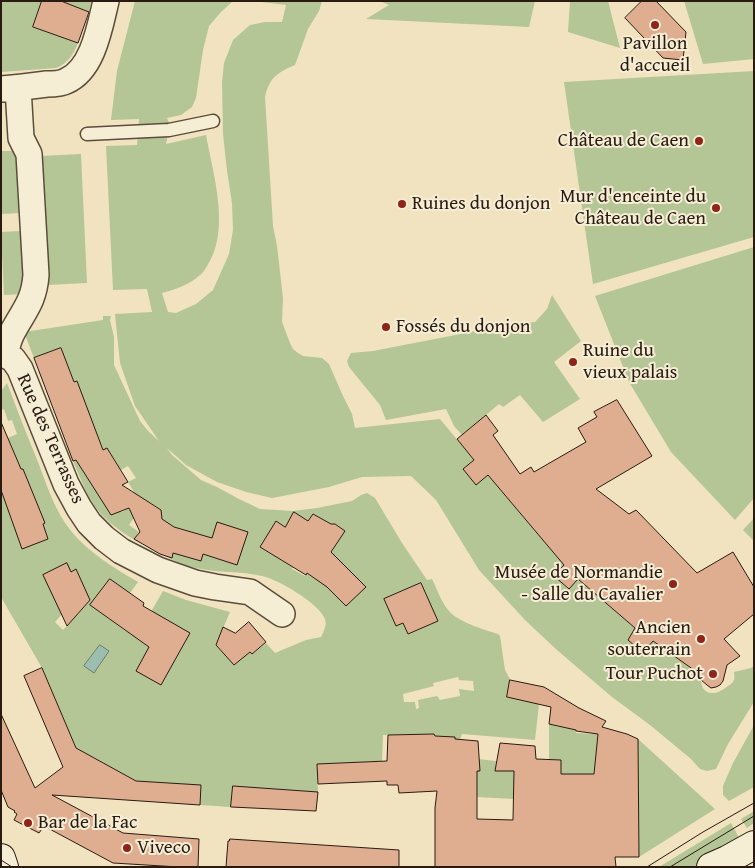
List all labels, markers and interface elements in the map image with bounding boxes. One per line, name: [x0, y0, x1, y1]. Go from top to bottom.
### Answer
marker: Pavillon d'accueil: [649, 19, 661, 31]
place label: Pavillon d'accueil: [620, 33, 690, 77]
place label: Château de Caen: [558, 130, 689, 152]
marker: Château de Caen: [693, 135, 705, 147]
place label: Mur d'enceinte du Château de Caen: [560, 186, 706, 230]
place label: Ruines du donjon: [412, 193, 550, 215]
marker: Ruines du donjon: [396, 198, 408, 210]
marker: Mur d'enceinte du Château de Caen: [710, 202, 722, 214]
place label: Fossés du donjon: [396, 316, 531, 338]
marker: Fossés du donjon: [380, 321, 392, 333]
place label: Ruine du vieux palais: [583, 340, 677, 384]
marker: Ruine du vieux palais: [567, 356, 579, 368]
street label: Rue des Terrasses: [11, 370, 89, 508]
place label: Musée de Normandie - Salle du Cavalier: [495, 562, 663, 606]
marker: Musée de Normandie - Salle du Cavalier: [667, 578, 679, 590]
place label: Ancien souterrain: [607, 617, 691, 661]
marker: Ancien souterrain: [695, 633, 707, 645]
place label: Tour Puchot: [605, 663, 703, 685]
marker: Tour Puchot: [707, 668, 719, 680]
place label: Bar de la Fac: [38, 812, 137, 834]
marker: Bar de la Fac: [22, 817, 34, 829]
place label: Viveco: [137, 837, 191, 859]
marker: Viveco: [121, 842, 133, 854]

